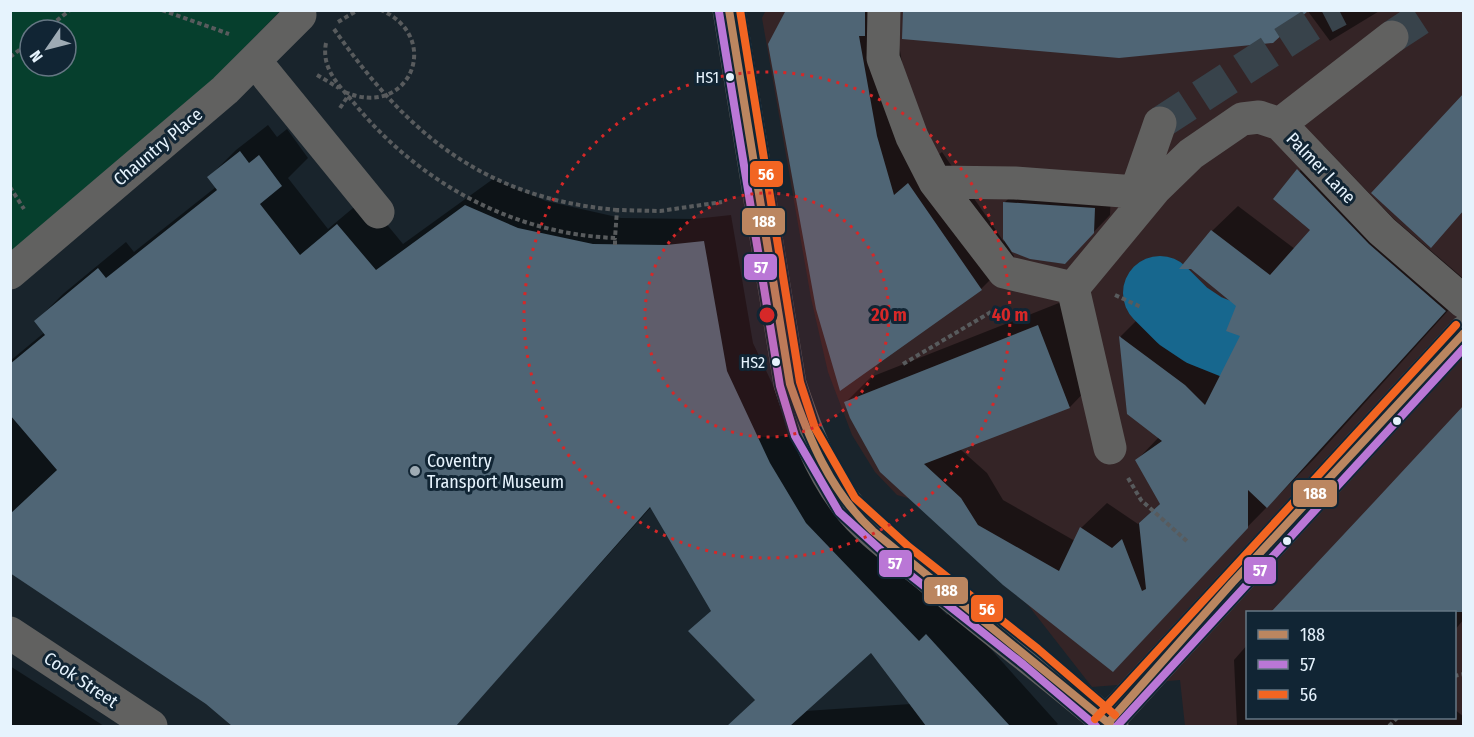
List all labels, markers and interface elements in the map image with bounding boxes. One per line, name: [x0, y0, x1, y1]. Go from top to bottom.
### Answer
north arrow: [18, 18, 78, 78]
text: N: [26, 47, 47, 66]
place label: HS1: [696, 68, 719, 87]
marker: HS1: [724, 71, 736, 83]
street label: Chauntry Place: [109, 103, 207, 191]
street label: Palmer Lane: [1282, 128, 1360, 208]
line badge: 56: [749, 160, 784, 188]
text: 56: [758, 165, 774, 184]
line badge: 188: [741, 207, 786, 236]
text: 188: [752, 212, 776, 231]
line badge: 57: [743, 253, 778, 281]
text: 57: [754, 258, 768, 277]
text: 20 m: [870, 304, 907, 326]
text: 40 m: [992, 304, 1028, 326]
centre of rings: [757, 305, 777, 325]
place label: HS2: [740, 353, 765, 372]
marker: HS2: [770, 356, 782, 368]
unlabelled marker: [1391, 415, 1403, 427]
place label: Coventry Transport Museum: [427, 450, 564, 493]
marker: Coventry Transport Museum: [408, 464, 422, 478]
line badge: 188: [1292, 479, 1338, 508]
text: 188: [1303, 484, 1327, 503]
unlabelled marker: [1281, 535, 1293, 547]
line badge: 57: [878, 549, 913, 578]
text: 57: [888, 554, 902, 573]
line badge: 57: [1243, 556, 1277, 585]
text: 57: [1253, 561, 1267, 580]
line badge: 188: [923, 576, 969, 605]
text: 188: [934, 581, 958, 600]
line badge: 56: [970, 594, 1004, 623]
text: 56: [979, 600, 995, 619]
legend: [1246, 611, 1456, 719]
text: 188: [1300, 624, 1325, 646]
street label: Cook Street: [40, 647, 122, 713]
text: 57: [1300, 654, 1315, 676]
text: 56: [1300, 684, 1317, 706]

